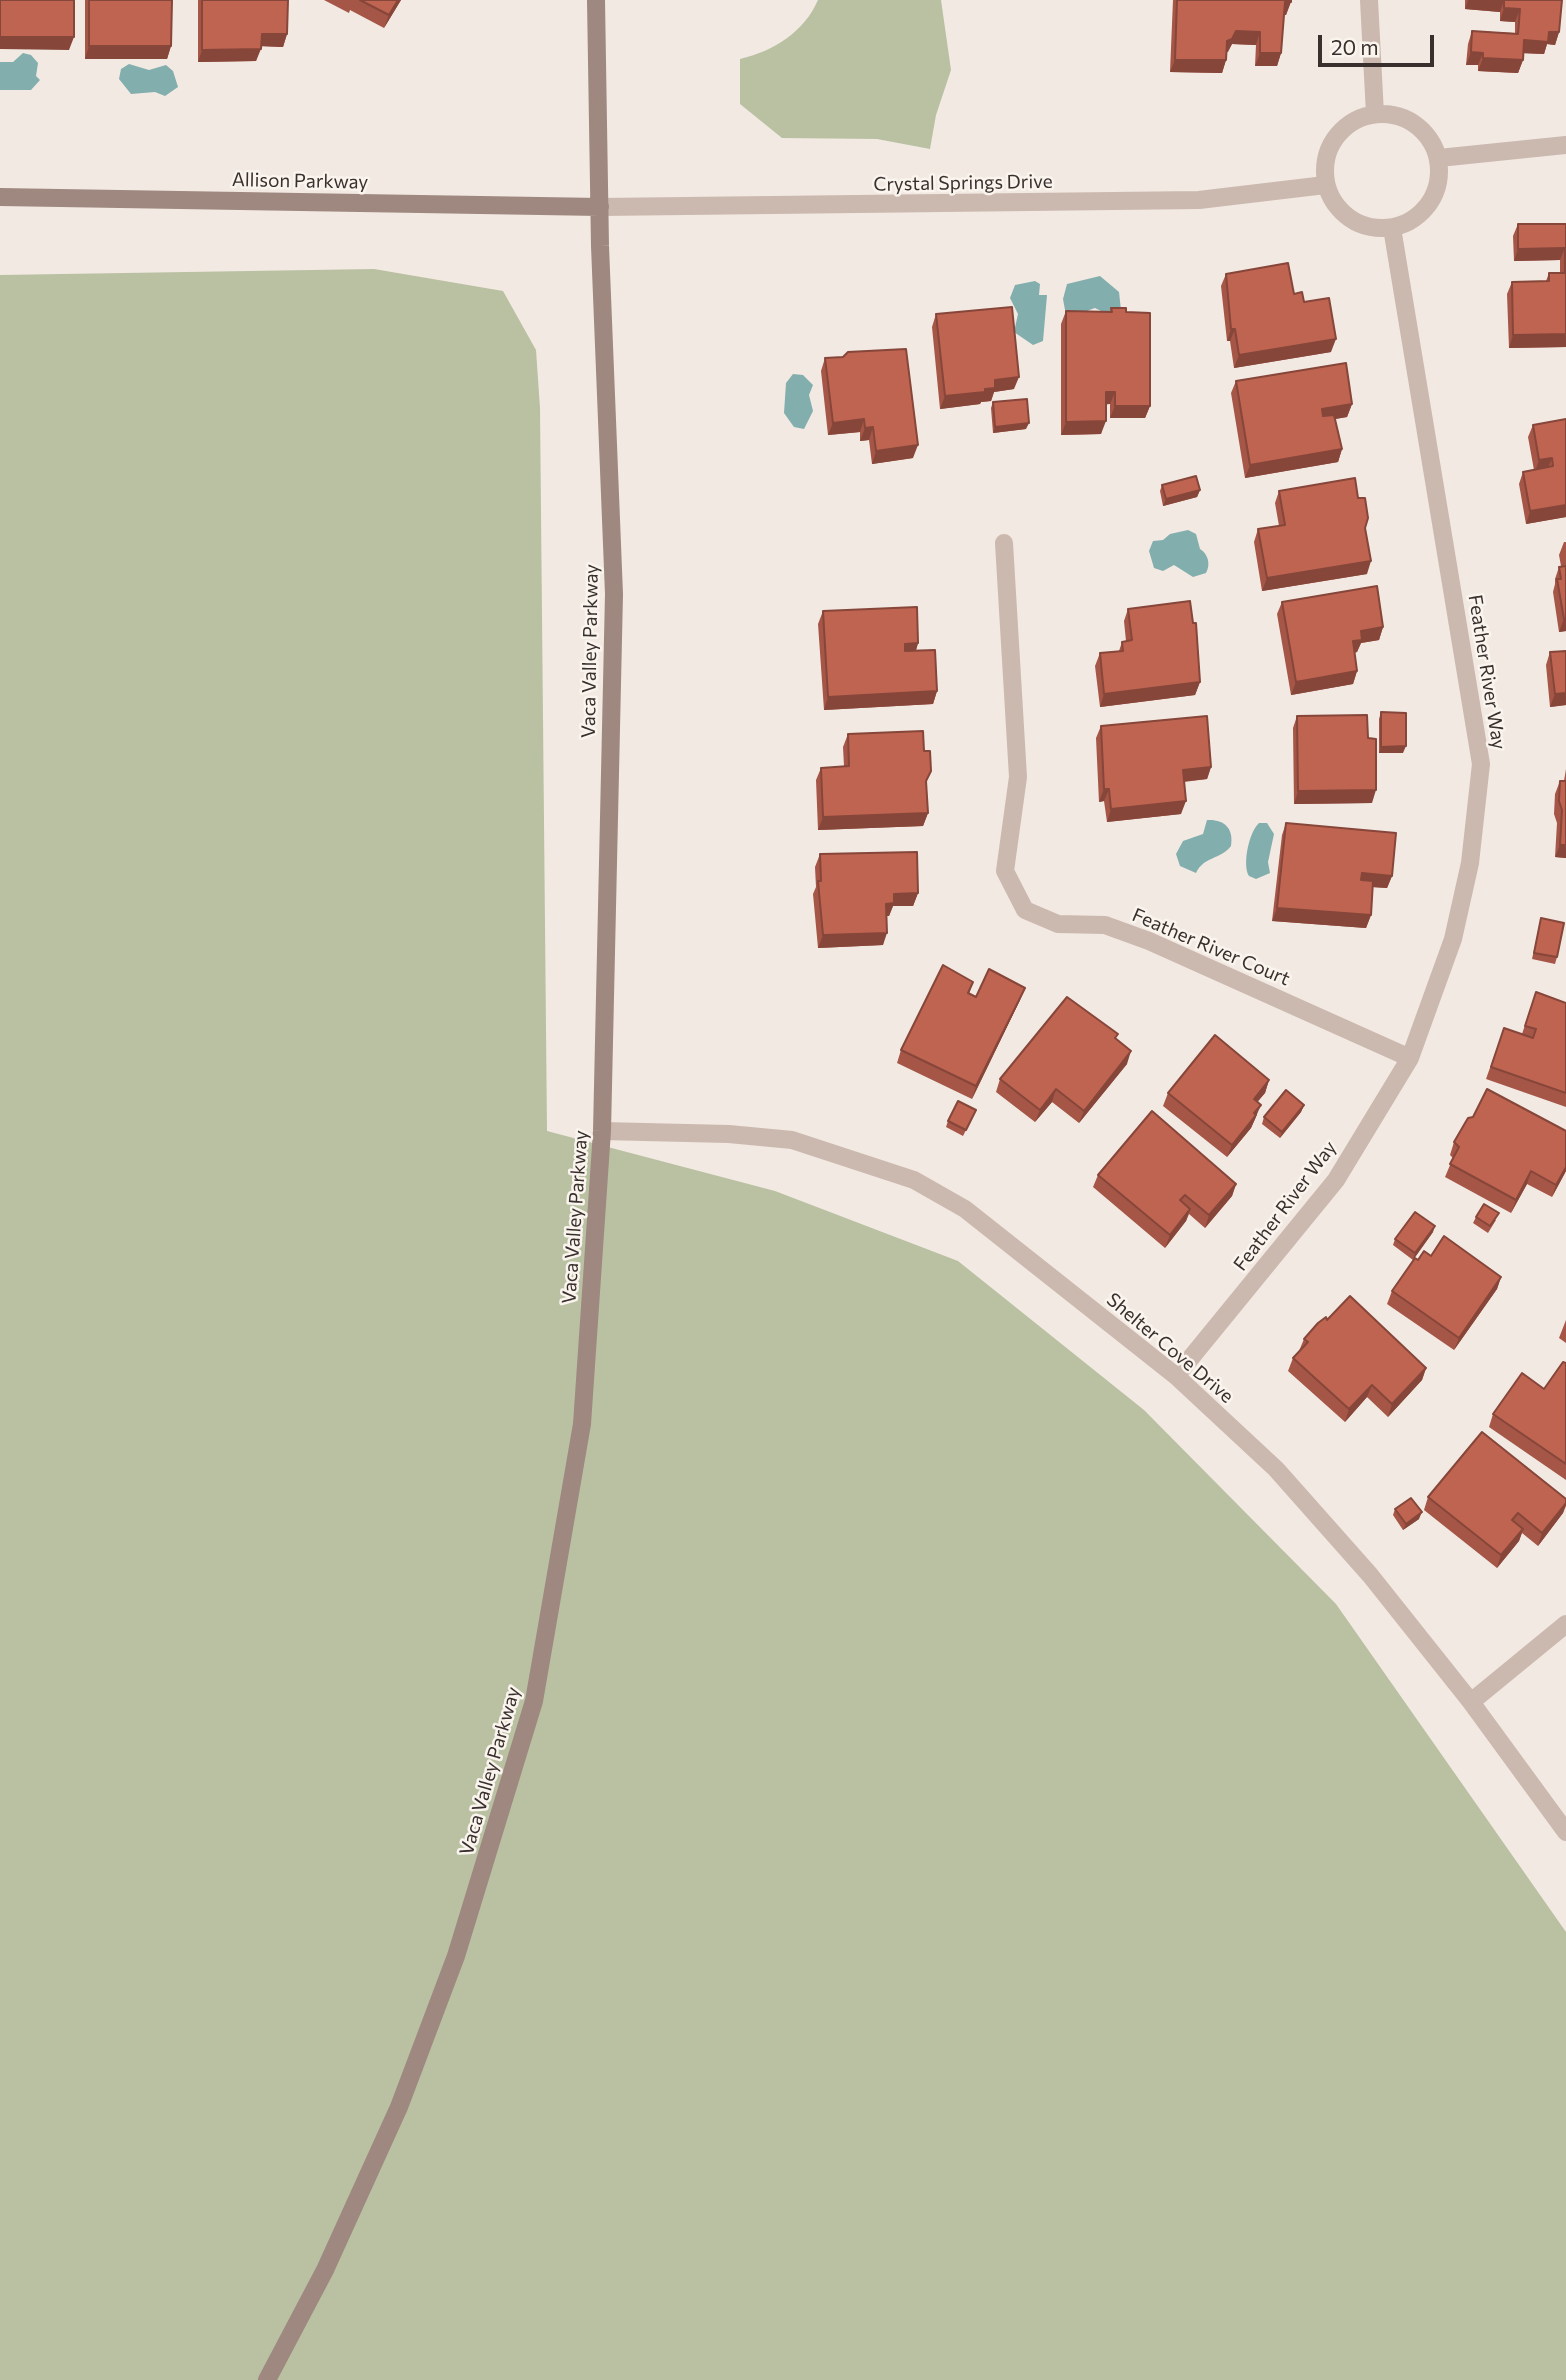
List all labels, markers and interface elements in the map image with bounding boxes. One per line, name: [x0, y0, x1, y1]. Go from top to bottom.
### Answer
scale bar: [1321, 21, 1436, 65]
text: 20 m: [1331, 34, 1379, 59]
street label: Allison Parkway: [232, 168, 368, 194]
street label: Crystal Springs Drive: [873, 170, 1053, 196]
street label: Vaca Valley Parkway: [577, 564, 603, 738]
street label: Feather River Way: [1463, 593, 1511, 751]
street label: Feather River Court: [1129, 903, 1293, 991]
street label: Vaca Valley Parkway: [558, 1129, 592, 1305]
street label: Feather River Way: [1229, 1137, 1341, 1275]
street label: Shelter Cove Drive: [1102, 1288, 1238, 1408]
street label: Vaca Valley Parkway: [455, 1684, 525, 1858]

